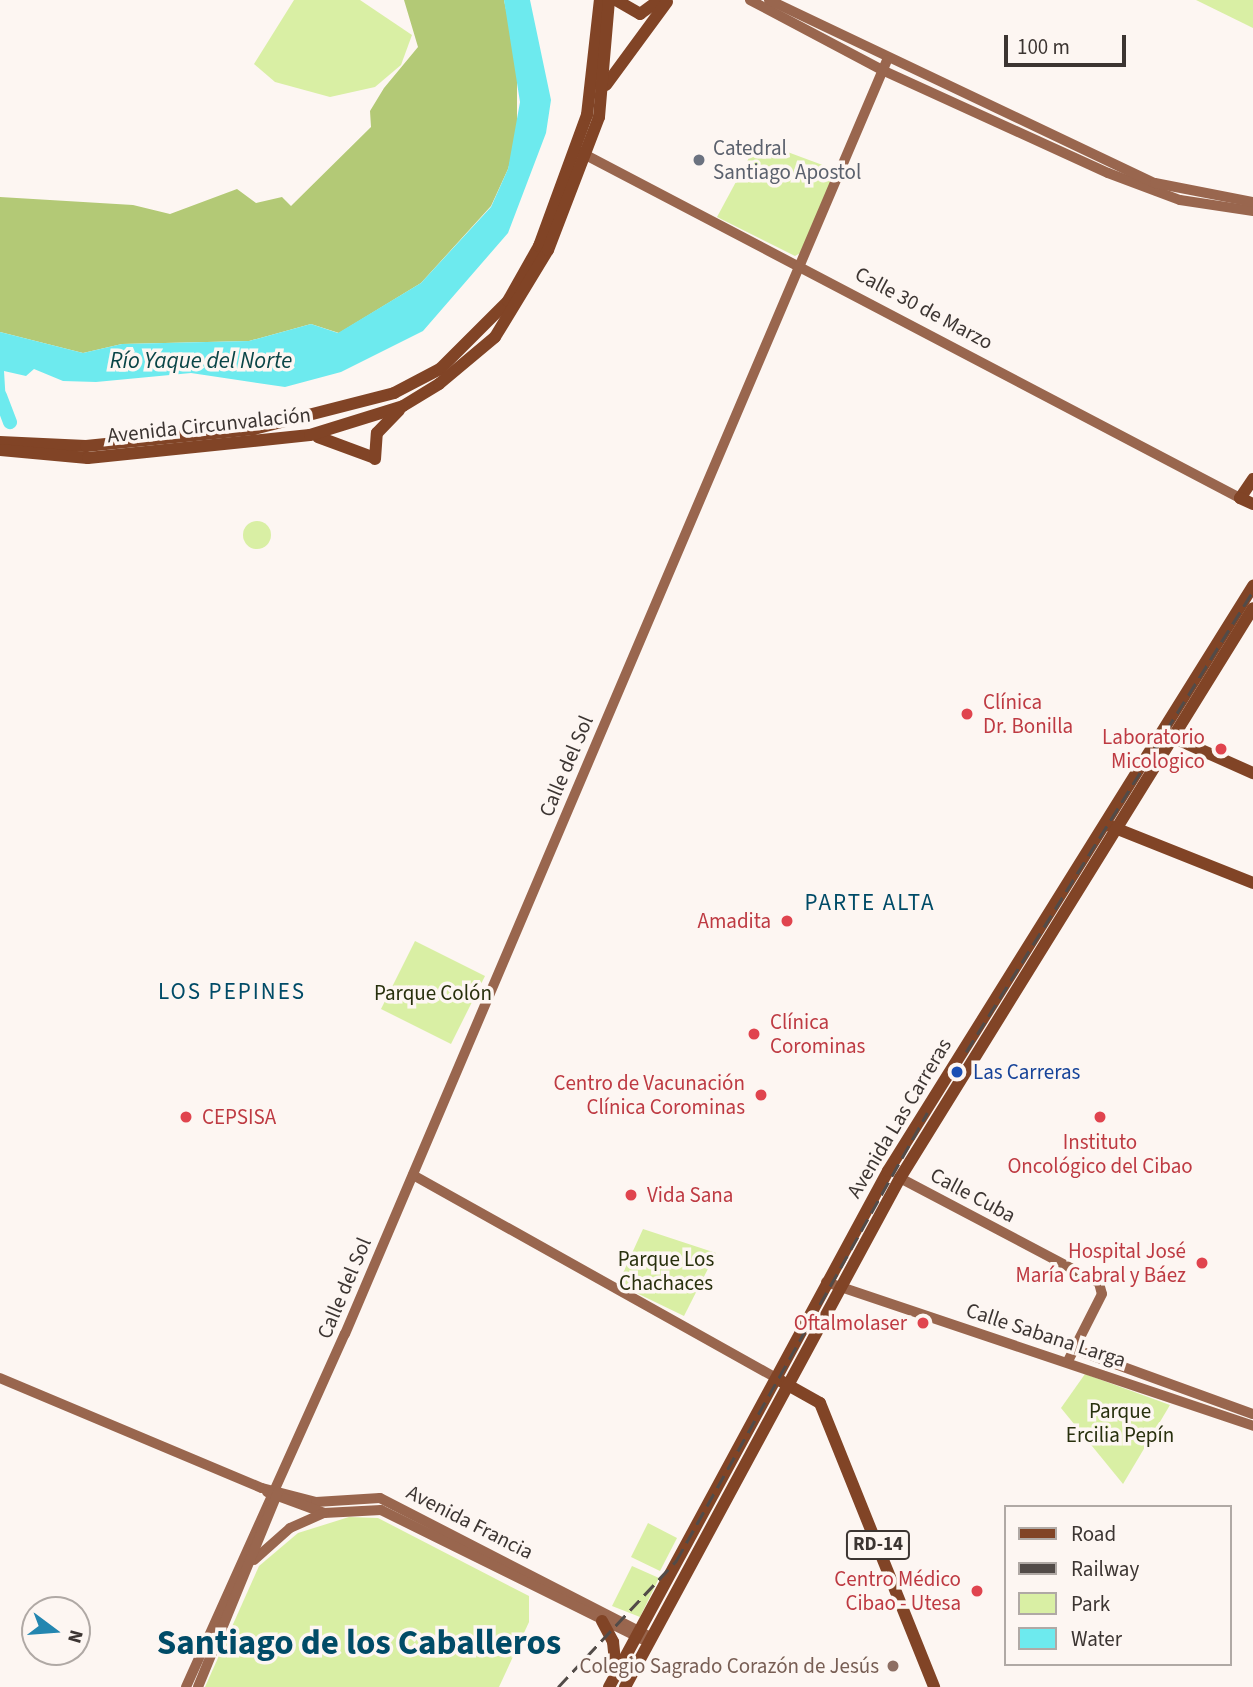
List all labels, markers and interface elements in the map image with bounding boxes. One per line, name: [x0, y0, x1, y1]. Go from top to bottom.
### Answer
scale bar: [1008, 21, 1130, 65]
text: 100 m: [1017, 32, 1070, 62]
place label: Catedral Santiago Apostol: [713, 135, 861, 185]
marker: Catedral Santiago Apostol: [691, 152, 707, 168]
street label: Calle 30 de Marzo: [851, 261, 997, 355]
water label: Río Yaque del Norte: [110, 347, 292, 375]
street label: Avenida Circunvalación: [106, 402, 312, 448]
place label: Clínica Dr. Bonilla: [983, 689, 1073, 739]
marker: Clínica Dr. Bonilla: [957, 704, 977, 724]
street label: Calle del Sol: [533, 712, 599, 820]
place label: Laboratorio Micologico: [1102, 724, 1205, 774]
marker: Laboratorio Micologico: [1211, 739, 1231, 759]
district label: PARTE ALTA: [806, 889, 934, 917]
place label: Amadita: [698, 908, 771, 934]
marker: Amadita: [777, 911, 797, 931]
district label: LOS PEPINES: [159, 978, 305, 1006]
park label: Parque Colón: [374, 980, 492, 1006]
place label: Clínica Corominas: [770, 1009, 865, 1059]
marker: Clínica Corominas: [744, 1024, 764, 1044]
street label: Avenida Las Carreras: [841, 1034, 957, 1202]
place label: Las Carreras: [973, 1059, 1080, 1085]
marker: Las Carreras: [947, 1062, 967, 1082]
place label: Centro de Vacunación Clínica Corominas: [553, 1070, 745, 1120]
marker: Centro de Vacunación Clínica Corominas: [751, 1085, 771, 1105]
place label: CEPSISA: [202, 1104, 276, 1130]
marker: CEPSISA: [176, 1107, 196, 1127]
marker: Instituto Oncológico del Cibao: [1090, 1107, 1110, 1127]
place label: Instituto Oncológico del Cibao: [1007, 1129, 1193, 1179]
street label: Calle Cuba: [926, 1162, 1020, 1228]
place label: Vida Sana: [647, 1182, 733, 1208]
marker: Vida Sana: [621, 1185, 641, 1205]
street label: Calle del Sol: [311, 1234, 377, 1342]
place label: Hospital José María Cabral y Báez: [1016, 1238, 1186, 1288]
park label: Parque Los Chachaces: [618, 1246, 714, 1296]
marker: Hospital José María Cabral y Báez: [1192, 1253, 1212, 1273]
street label: Calle Sabana Larga: [963, 1297, 1129, 1373]
place label: Oftalmolaser: [794, 1310, 907, 1336]
marker: Oftalmolaser: [913, 1313, 933, 1333]
park label: Parque Ercilia Pepín: [1066, 1398, 1174, 1448]
street label: Avenida Francia: [403, 1479, 537, 1565]
legend: [1004, 1505, 1232, 1666]
text: Road: [1071, 1519, 1116, 1549]
road number: RD-14: [845, 1530, 911, 1560]
text: Railway: [1071, 1554, 1139, 1584]
place label: Centro Médico Cibao - Utesa: [834, 1566, 961, 1616]
marker: Centro Médico Cibao - Utesa: [967, 1581, 987, 1601]
text: Park: [1071, 1589, 1110, 1619]
north arrow: [21, 1596, 91, 1666]
district label: Santiago de los Caballeros: [157, 1622, 561, 1664]
text: Water: [1071, 1624, 1122, 1654]
text: N: [60, 1627, 89, 1646]
place label: Colegio Sagrado Corazón de Jesús: [579, 1653, 879, 1679]
marker: Colegio Sagrado Corazón de Jesús: [885, 1658, 901, 1674]

